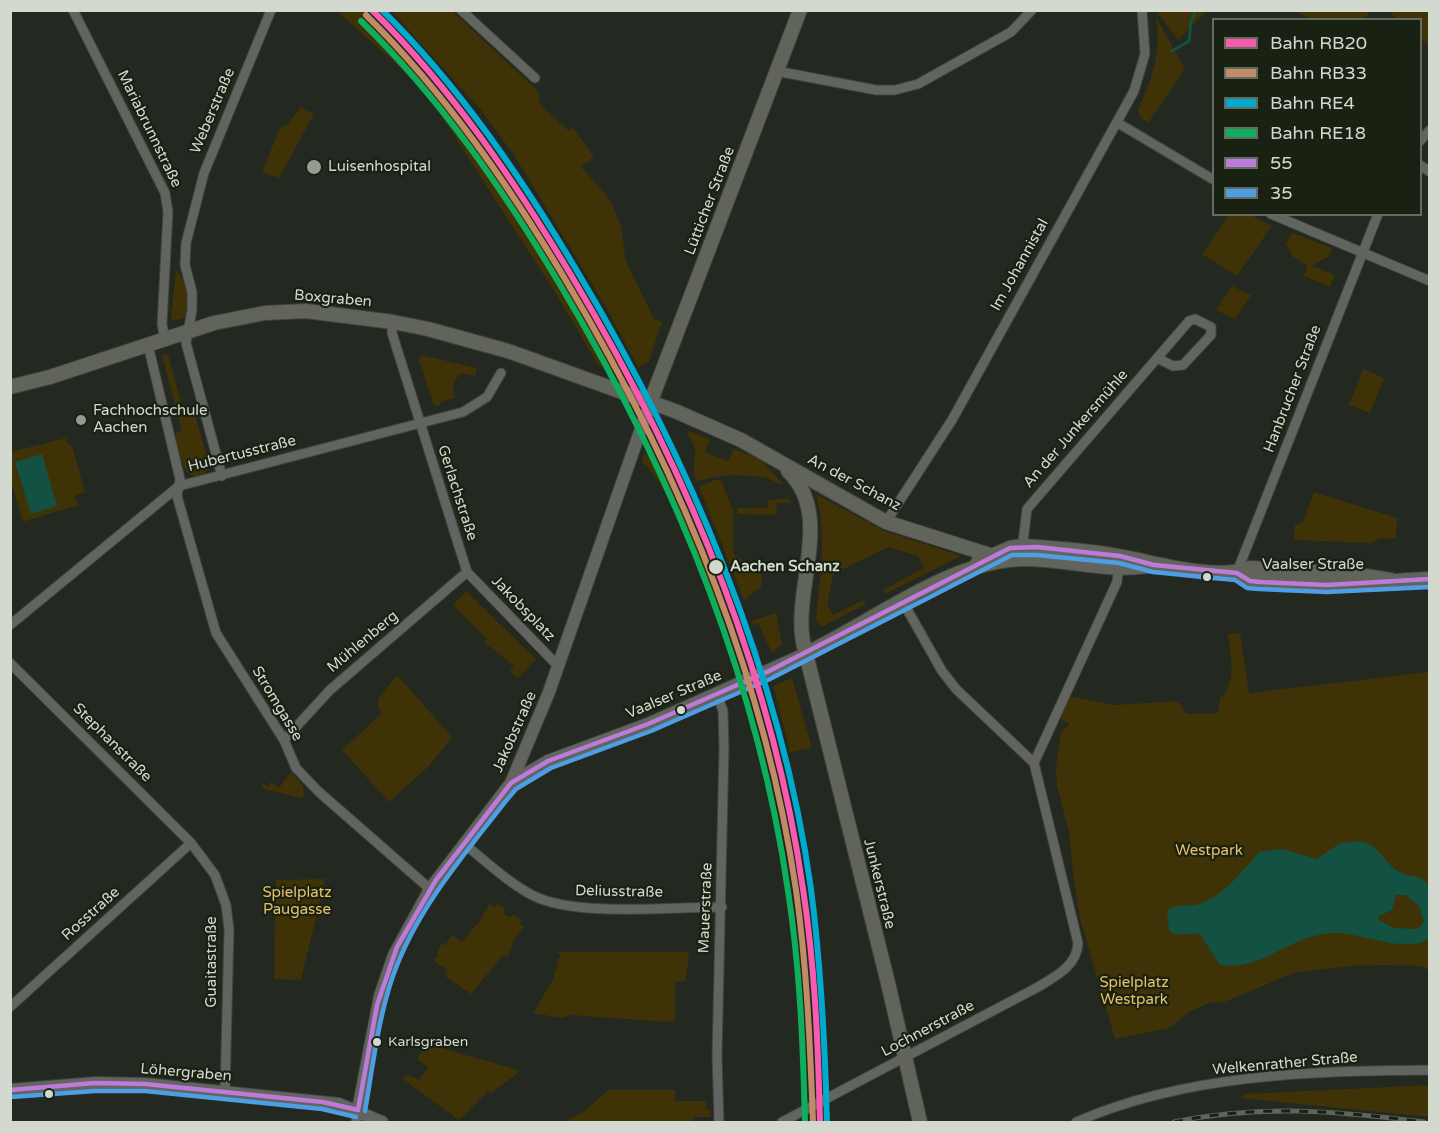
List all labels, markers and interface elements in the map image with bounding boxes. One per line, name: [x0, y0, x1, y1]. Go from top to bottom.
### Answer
legend: [1212, 18, 1422, 216]
text: Bahn RB20: [1270, 32, 1367, 54]
text: Bahn RB33: [1270, 62, 1367, 84]
street label: Weberstraße: [187, 65, 239, 157]
street label: Mariabrunnstraße: [113, 67, 185, 191]
text: Bahn RE4: [1270, 92, 1355, 114]
text: Bahn RE18: [1270, 122, 1366, 144]
street label: Lütticher Straße: [681, 144, 739, 258]
text: 55: [1270, 152, 1293, 174]
marker: Luisenhospital: [305, 158, 323, 176]
place label: Luisenhospital: [328, 158, 431, 176]
text: 35: [1270, 182, 1293, 204]
street label: Im Johannistal: [987, 216, 1053, 314]
street label: Boxgraben: [293, 287, 373, 311]
street label: Hanbrucher Straße: [1260, 323, 1326, 455]
street label: An der Junkersmühle: [1020, 366, 1132, 492]
place label: Fachhochschule Aachen: [93, 402, 208, 437]
marker: Fachhochschule Aachen: [74, 413, 88, 427]
street label: Hubertusstraße: [186, 432, 298, 476]
street label: Gerlachstraße: [433, 443, 481, 543]
street label: An der Schanz: [804, 451, 904, 515]
street label: Vaalser Straße: [1262, 556, 1364, 574]
marker: Aachen Schanz: [707, 558, 725, 576]
place label: Aachen Schanz: [730, 558, 840, 576]
unlabelled marker: [1201, 571, 1213, 583]
street label: Jakobsplatz: [487, 573, 559, 645]
street label: Mühlenberg: [324, 607, 402, 677]
street label: Stromgasse: [248, 663, 306, 745]
street label: Vaalser Straße: [624, 667, 724, 723]
street label: Jakobstraße: [489, 689, 541, 775]
street label: Stephanstraße: [69, 700, 155, 786]
unlabelled marker: [675, 704, 687, 716]
street label: Junkerstraße: [859, 837, 899, 931]
park label: Westpark: [1175, 842, 1243, 860]
street label: Mauerstraße: [695, 862, 717, 954]
street label: Deliusstraße: [575, 882, 663, 902]
street label: Rosstraße: [58, 883, 124, 945]
park label: Spielplatz Paugasse: [262, 884, 332, 919]
street label: Guaitastraße: [203, 916, 221, 1008]
park label: Spielplatz Westpark: [1099, 974, 1169, 1009]
street label: Lochnerstraße: [878, 997, 978, 1061]
place label: Karlsgraben: [388, 1034, 468, 1050]
marker: Karlsgraben: [371, 1036, 383, 1048]
street label: Welkenrather Straße: [1212, 1049, 1358, 1079]
street label: Löhergraben: [140, 1060, 232, 1086]
unlabelled marker: [43, 1088, 55, 1100]

